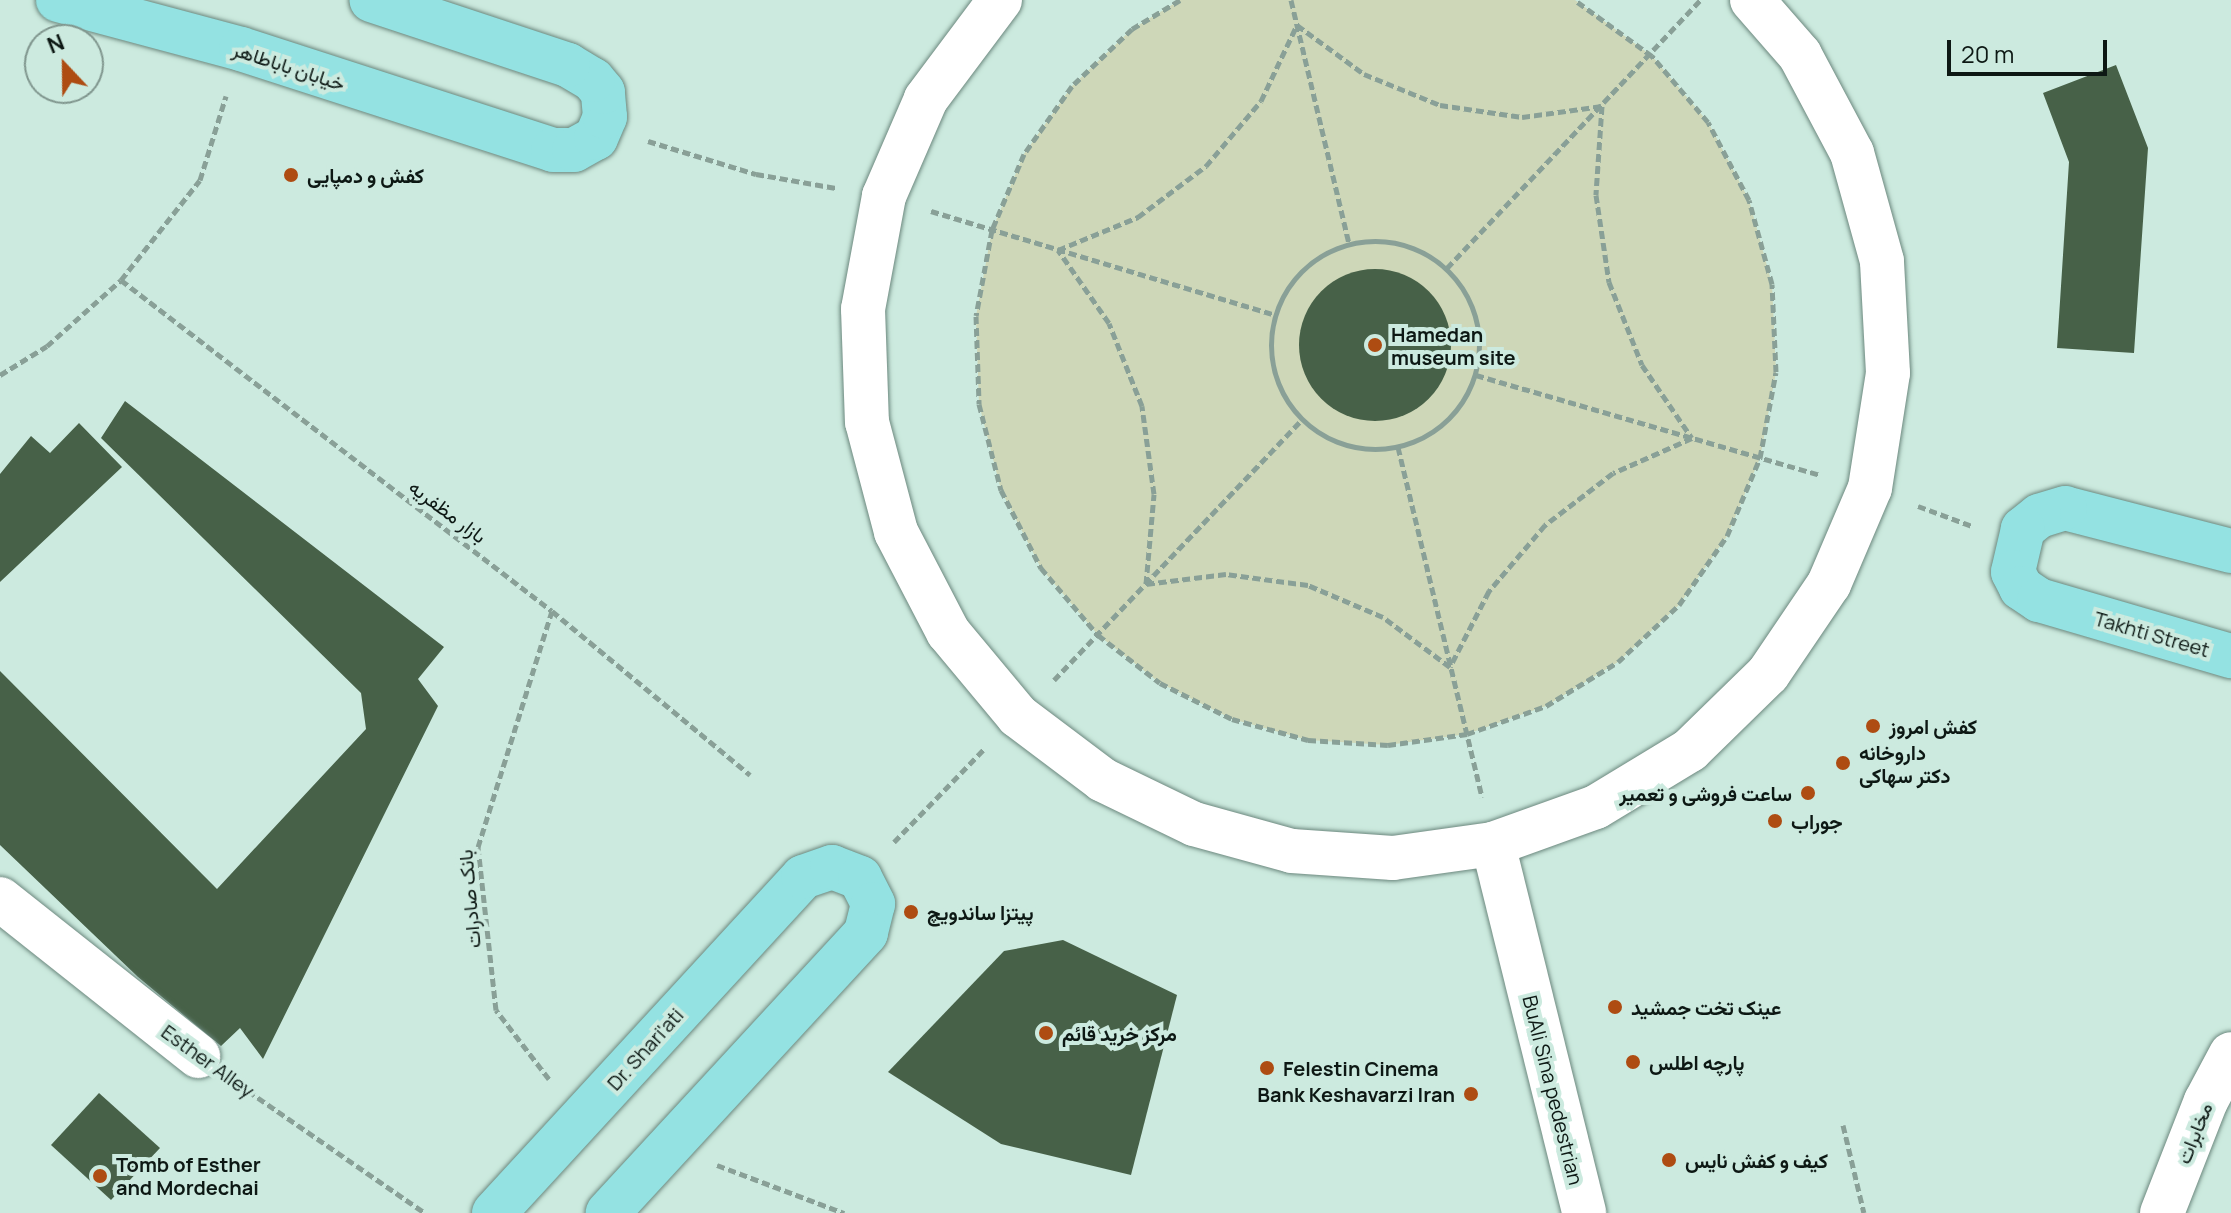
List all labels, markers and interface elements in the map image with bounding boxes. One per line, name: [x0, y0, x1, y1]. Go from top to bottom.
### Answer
north arrow: [24, 24, 104, 104]
scale bar: [1951, 24, 2111, 74]
text: N: [43, 27, 69, 60]
street label: خیابان باباطاهر: [230, 37, 348, 95]
text: 20 m: [1961, 37, 2014, 70]
place label: کفش و دمپایی: [307, 163, 424, 187]
marker: کفش و دمپایی: [282, 166, 300, 184]
place label: Hamedan museum site: [1391, 322, 1515, 369]
marker: Hamedan museum site: [1366, 336, 1384, 354]
street label: بازار مظفریه: [405, 474, 491, 548]
street label: Takhti Street: [2092, 606, 2212, 662]
place label: کفش امروز: [1889, 714, 1977, 738]
marker: کفش امروز: [1864, 717, 1882, 735]
place label: داروخانه دکتر سهاکی: [1859, 740, 1951, 787]
marker: داروخانه دکتر سهاکی: [1834, 754, 1852, 772]
place label: ساعت فروشی و تعمیر: [1619, 781, 1792, 805]
marker: ساعت فروشی و تعمیر: [1799, 784, 1817, 802]
place label: جوراب: [1791, 809, 1843, 833]
marker: جوراب: [1766, 812, 1784, 830]
street label: بانک صادرات: [453, 849, 485, 949]
place label: پیتزا ساندویچ: [927, 900, 1034, 924]
marker: پیتزا ساندویچ: [902, 903, 920, 921]
street label: BuAli Sina pedestrian: [1518, 993, 1588, 1187]
place label: عینک تخت جمشید: [1631, 995, 1781, 1019]
marker: عینک تخت جمشید: [1606, 998, 1624, 1016]
street label: Dr. Shari'ati: [602, 1003, 688, 1095]
street label: Esther Alley: [157, 1019, 259, 1103]
place label: مرکز خرید قائم: [1062, 1021, 1177, 1045]
marker: مرکز خرید قائم: [1037, 1024, 1055, 1042]
place label: پارچه اطلس: [1649, 1050, 1745, 1074]
marker: پارچه اطلس: [1624, 1053, 1642, 1071]
place label: Felestin Cinema: [1283, 1056, 1438, 1080]
marker: Felestin Cinema: [1258, 1059, 1276, 1077]
place label: Bank Keshavarzi Iran: [1257, 1082, 1455, 1106]
marker: Bank Keshavarzi Iran: [1462, 1085, 1480, 1103]
street label: مخابرات: [2171, 1099, 2217, 1167]
place label: کیف و کفش نایس: [1685, 1148, 1828, 1172]
marker: کیف و کفش نایس: [1660, 1151, 1678, 1169]
place label: Tomb of Esther and Mordechai: [116, 1152, 261, 1199]
marker: Tomb of Esther and Mordechai: [91, 1167, 109, 1185]

